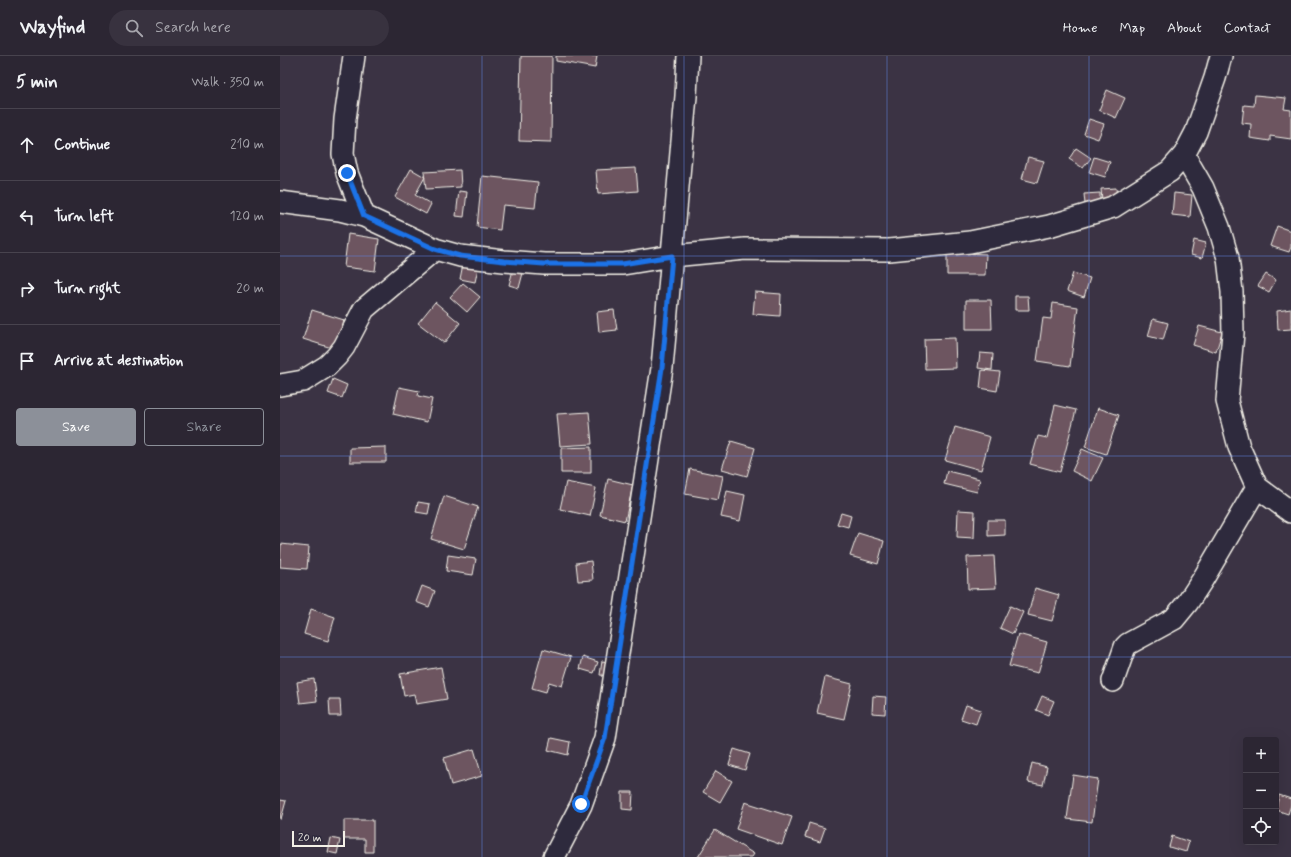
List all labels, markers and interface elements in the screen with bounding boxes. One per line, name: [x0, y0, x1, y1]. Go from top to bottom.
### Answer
search box: [109, 10, 389, 46]
text: Wayfind: [20, 15, 85, 40]
icon: search: [123, 17, 145, 39]
text: Search here: [155, 18, 231, 38]
text: Home: [1063, 19, 1097, 37]
text: Map: [1119, 19, 1145, 37]
text: About: [1167, 19, 1202, 37]
text: Contact: [1224, 19, 1271, 37]
text: 5 min: [16, 71, 58, 93]
text: Walk · 350 m: [191, 74, 264, 91]
icon: ahead: [16, 134, 38, 156]
text: Continue: [54, 135, 110, 155]
text: 210 m: [230, 136, 264, 153]
route end: [338, 164, 356, 182]
icon: left: [16, 206, 38, 228]
text: Turn left: [54, 207, 114, 227]
text: 120 m: [230, 208, 264, 225]
icon: right: [16, 278, 38, 300]
text: Turn right: [54, 279, 121, 299]
text: 20 m: [236, 280, 264, 297]
icon: arrive: [16, 350, 38, 372]
text: Arrive at destination: [54, 351, 183, 371]
button: Save: [16, 408, 136, 446]
button: Share: [144, 408, 264, 446]
map controls: [1243, 737, 1279, 845]
button: +: [1243, 737, 1279, 773]
button: −: [1243, 773, 1279, 809]
route start: [572, 795, 590, 813]
button: locate: [1243, 809, 1279, 845]
scale bar: [292, 829, 345, 848]
text: 20 m: [298, 831, 321, 845]

